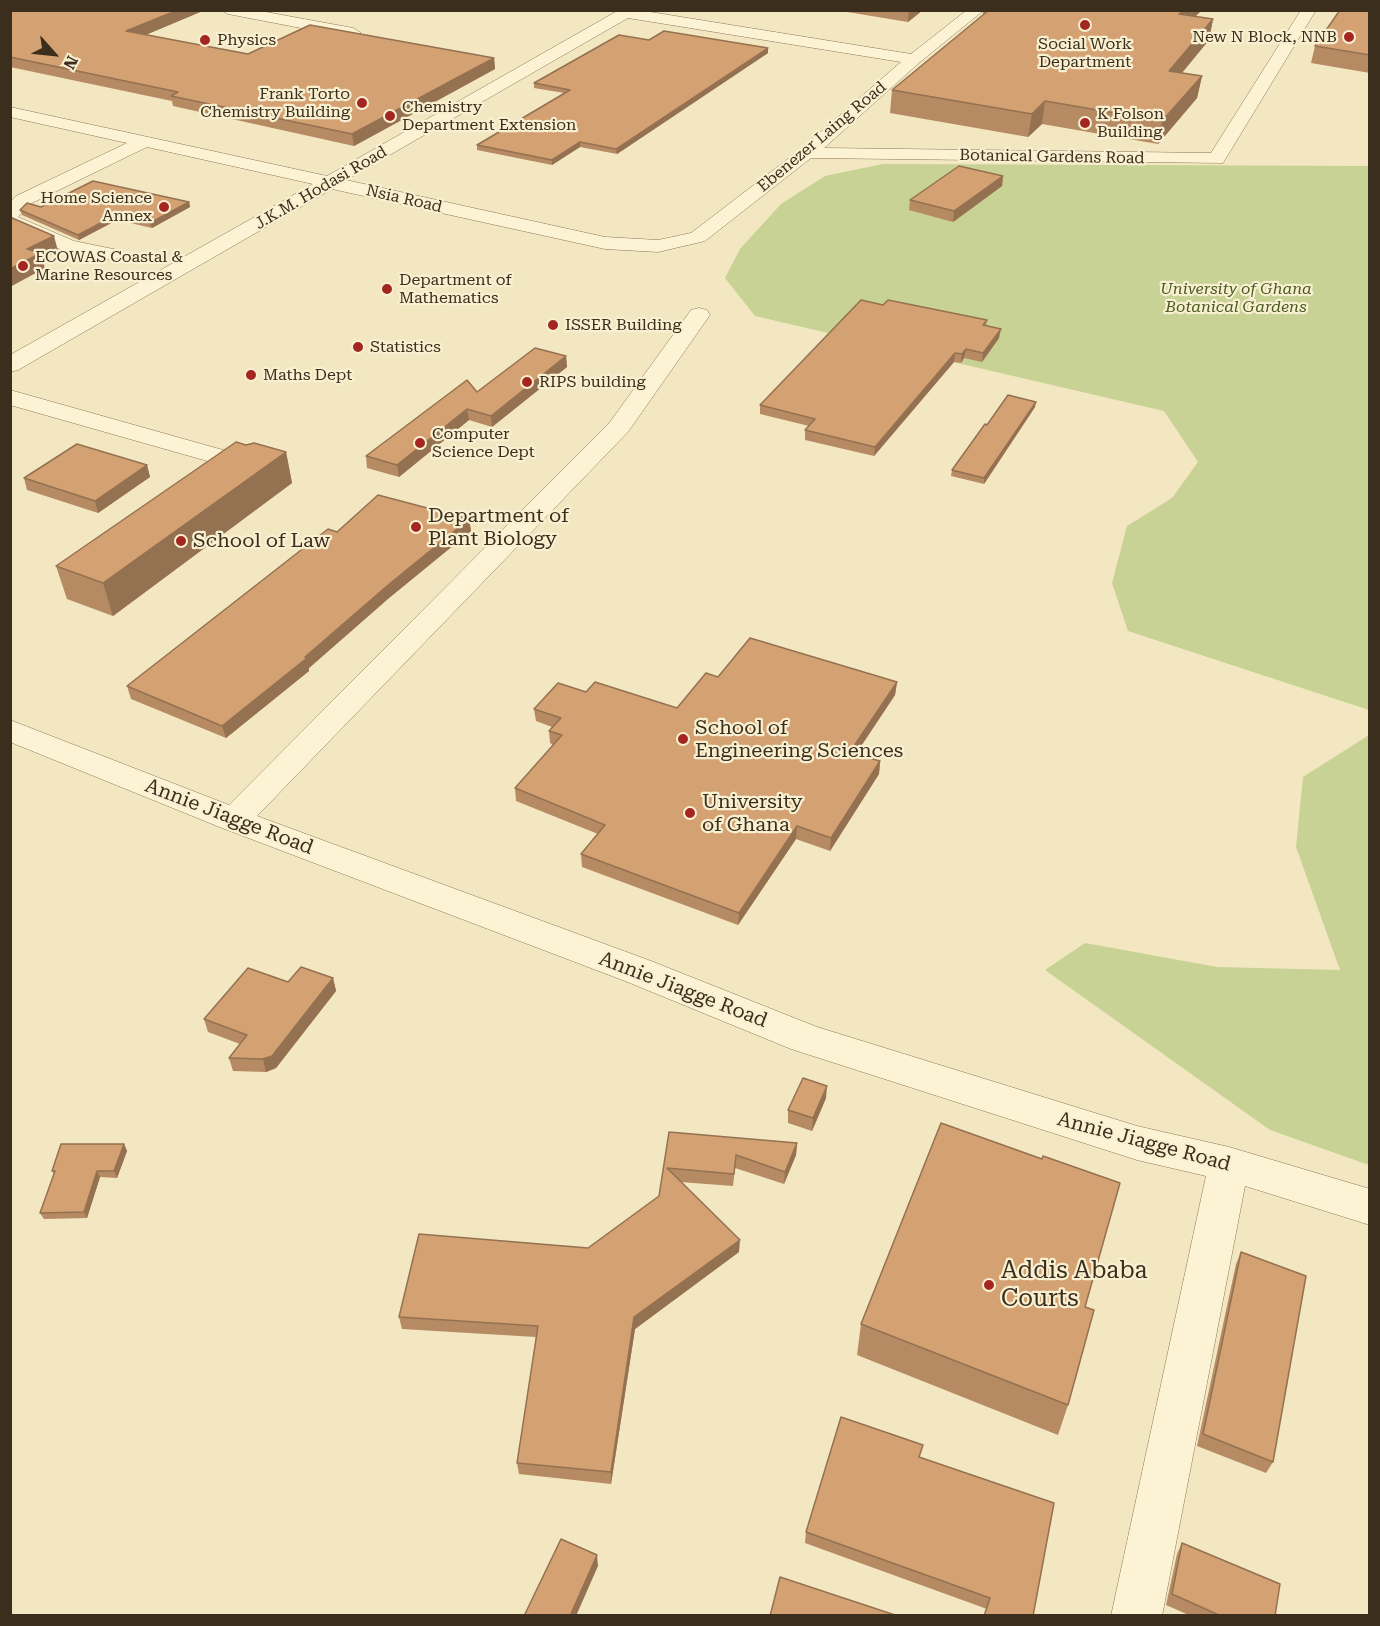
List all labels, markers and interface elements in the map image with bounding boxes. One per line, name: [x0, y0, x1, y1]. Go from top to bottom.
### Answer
marker: Social Work Department: [1078, 18, 1092, 32]
north arrow: [24, 24, 84, 84]
place label: New N Block, NNB: [1192, 27, 1337, 47]
place label: Physics: [217, 30, 276, 50]
marker: New N Block, NNB: [1342, 30, 1356, 44]
marker: Physics: [198, 33, 212, 47]
place label: Social Work Department: [1038, 34, 1132, 72]
text: N: [59, 53, 82, 72]
street label: Ebenezer Laing Road: [754, 78, 890, 196]
place label: Frank Torto Chemistry Building: [200, 84, 350, 122]
marker: Frank Torto Chemistry Building: [355, 96, 369, 110]
place label: Chemistry Department Extension: [402, 97, 576, 135]
place label: K Folson Building: [1097, 104, 1164, 142]
marker: Chemistry Department Extension: [383, 109, 397, 123]
marker: K Folson Building: [1078, 116, 1092, 130]
street label: J.K.M. Hodasi Road: [252, 142, 390, 234]
street label: Botanical Gardens Road: [959, 146, 1145, 168]
street label: Nsia Road: [364, 181, 444, 217]
place label: Home Science Annex: [40, 188, 152, 226]
marker: Home Science Annex: [157, 200, 171, 214]
place label: ECOWAS Coastal & Marine Resources: [35, 247, 183, 285]
marker: ECOWAS Coastal & Marine Resources: [16, 259, 30, 273]
place label: Department of Mathematics: [399, 270, 512, 308]
park label: University of Ghana Botanical Gardens: [1160, 279, 1312, 317]
marker: Department of Mathematics: [380, 282, 394, 296]
place label: ISSER Building: [565, 315, 681, 335]
marker: ISSER Building: [546, 318, 560, 332]
place label: Statistics: [370, 337, 441, 357]
marker: Statistics: [351, 340, 365, 354]
place label: Maths Dept: [263, 365, 352, 385]
marker: Maths Dept: [244, 368, 258, 382]
place label: RIPS building: [539, 372, 646, 392]
marker: RIPS building: [520, 375, 534, 389]
place label: Computer Science Dept: [432, 424, 535, 462]
marker: Computer Science Dept: [413, 436, 427, 450]
place label: Department of Plant Biology: [428, 504, 569, 551]
marker: Department of Plant Biology: [409, 520, 423, 534]
place label: School of Law: [193, 529, 330, 553]
marker: School of Law: [174, 534, 188, 548]
place label: School of Engineering Sciences: [695, 716, 903, 763]
marker: School of Engineering Sciences: [676, 732, 690, 746]
street label: Annie Jiagge Road: [141, 774, 317, 860]
place label: University of Ghana: [702, 790, 803, 837]
marker: University of Ghana: [683, 806, 697, 820]
street label: Annie Jiagge Road: [595, 947, 771, 1033]
street label: Annie Jiagge Road: [1055, 1107, 1233, 1177]
place label: Addis Ababa Courts: [1001, 1257, 1147, 1313]
marker: Addis Ababa Courts: [982, 1278, 996, 1292]

